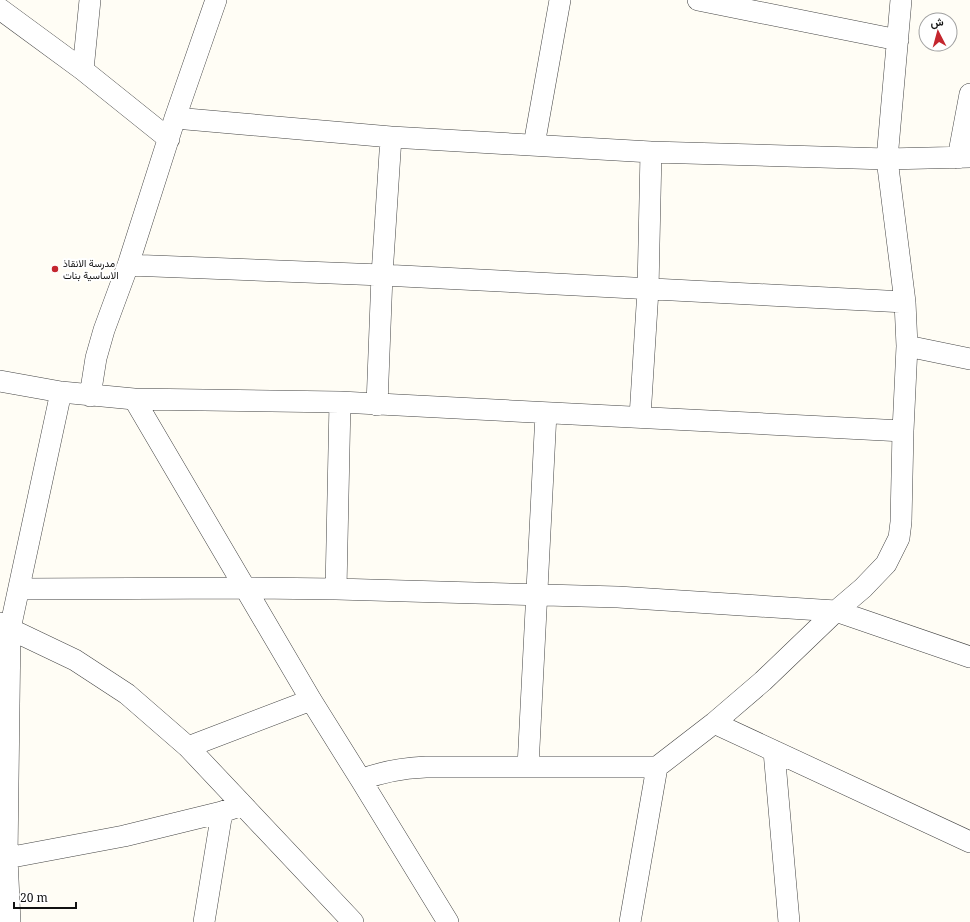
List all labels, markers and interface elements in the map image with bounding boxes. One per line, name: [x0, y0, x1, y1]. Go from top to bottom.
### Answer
north arrow: [918, 12, 958, 52]
text: ش: [930, 13, 944, 30]
place label: مدرسة الانقاذ الاساسية بنات: [63, 256, 119, 282]
marker: مدرسة الانقاذ الاساسية بنات: [50, 264, 60, 274]
scale bar: [14, 884, 76, 910]
text: 20 m: [20, 889, 48, 906]

